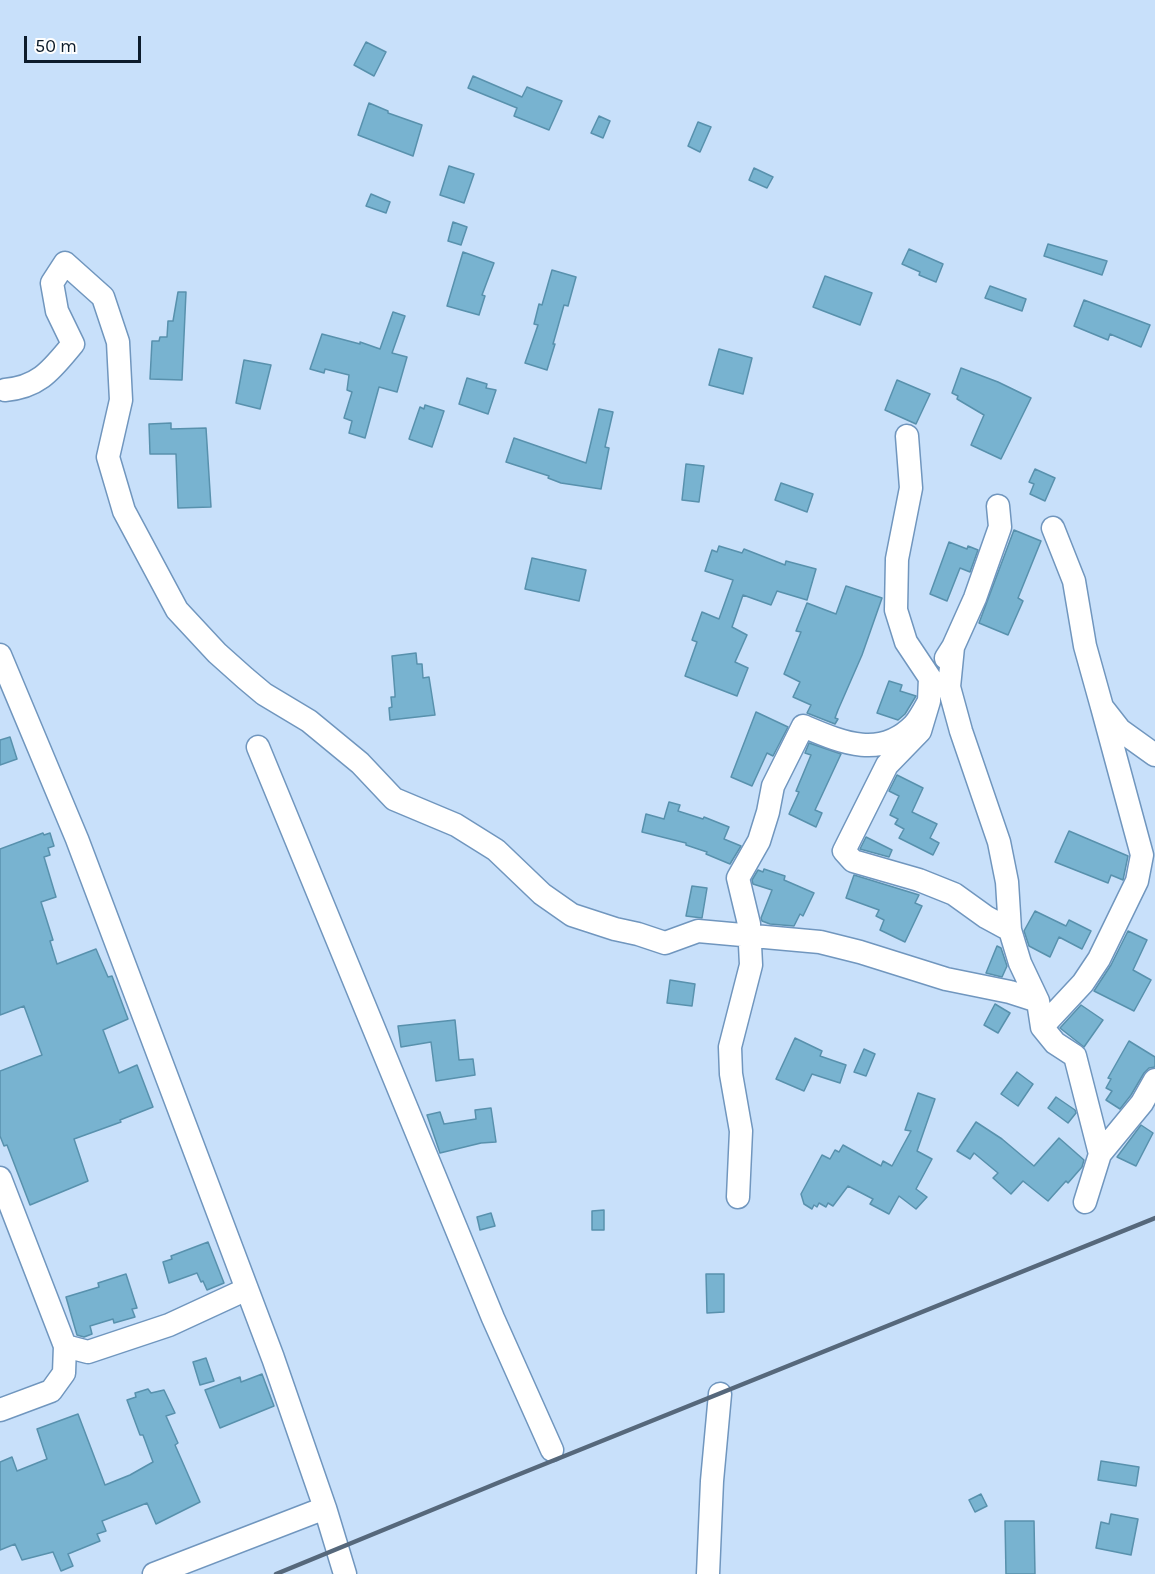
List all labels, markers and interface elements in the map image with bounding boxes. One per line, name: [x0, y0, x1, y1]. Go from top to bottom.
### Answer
scale bar: [27, 24, 144, 62]
text: 50 m: [35, 35, 77, 57]

